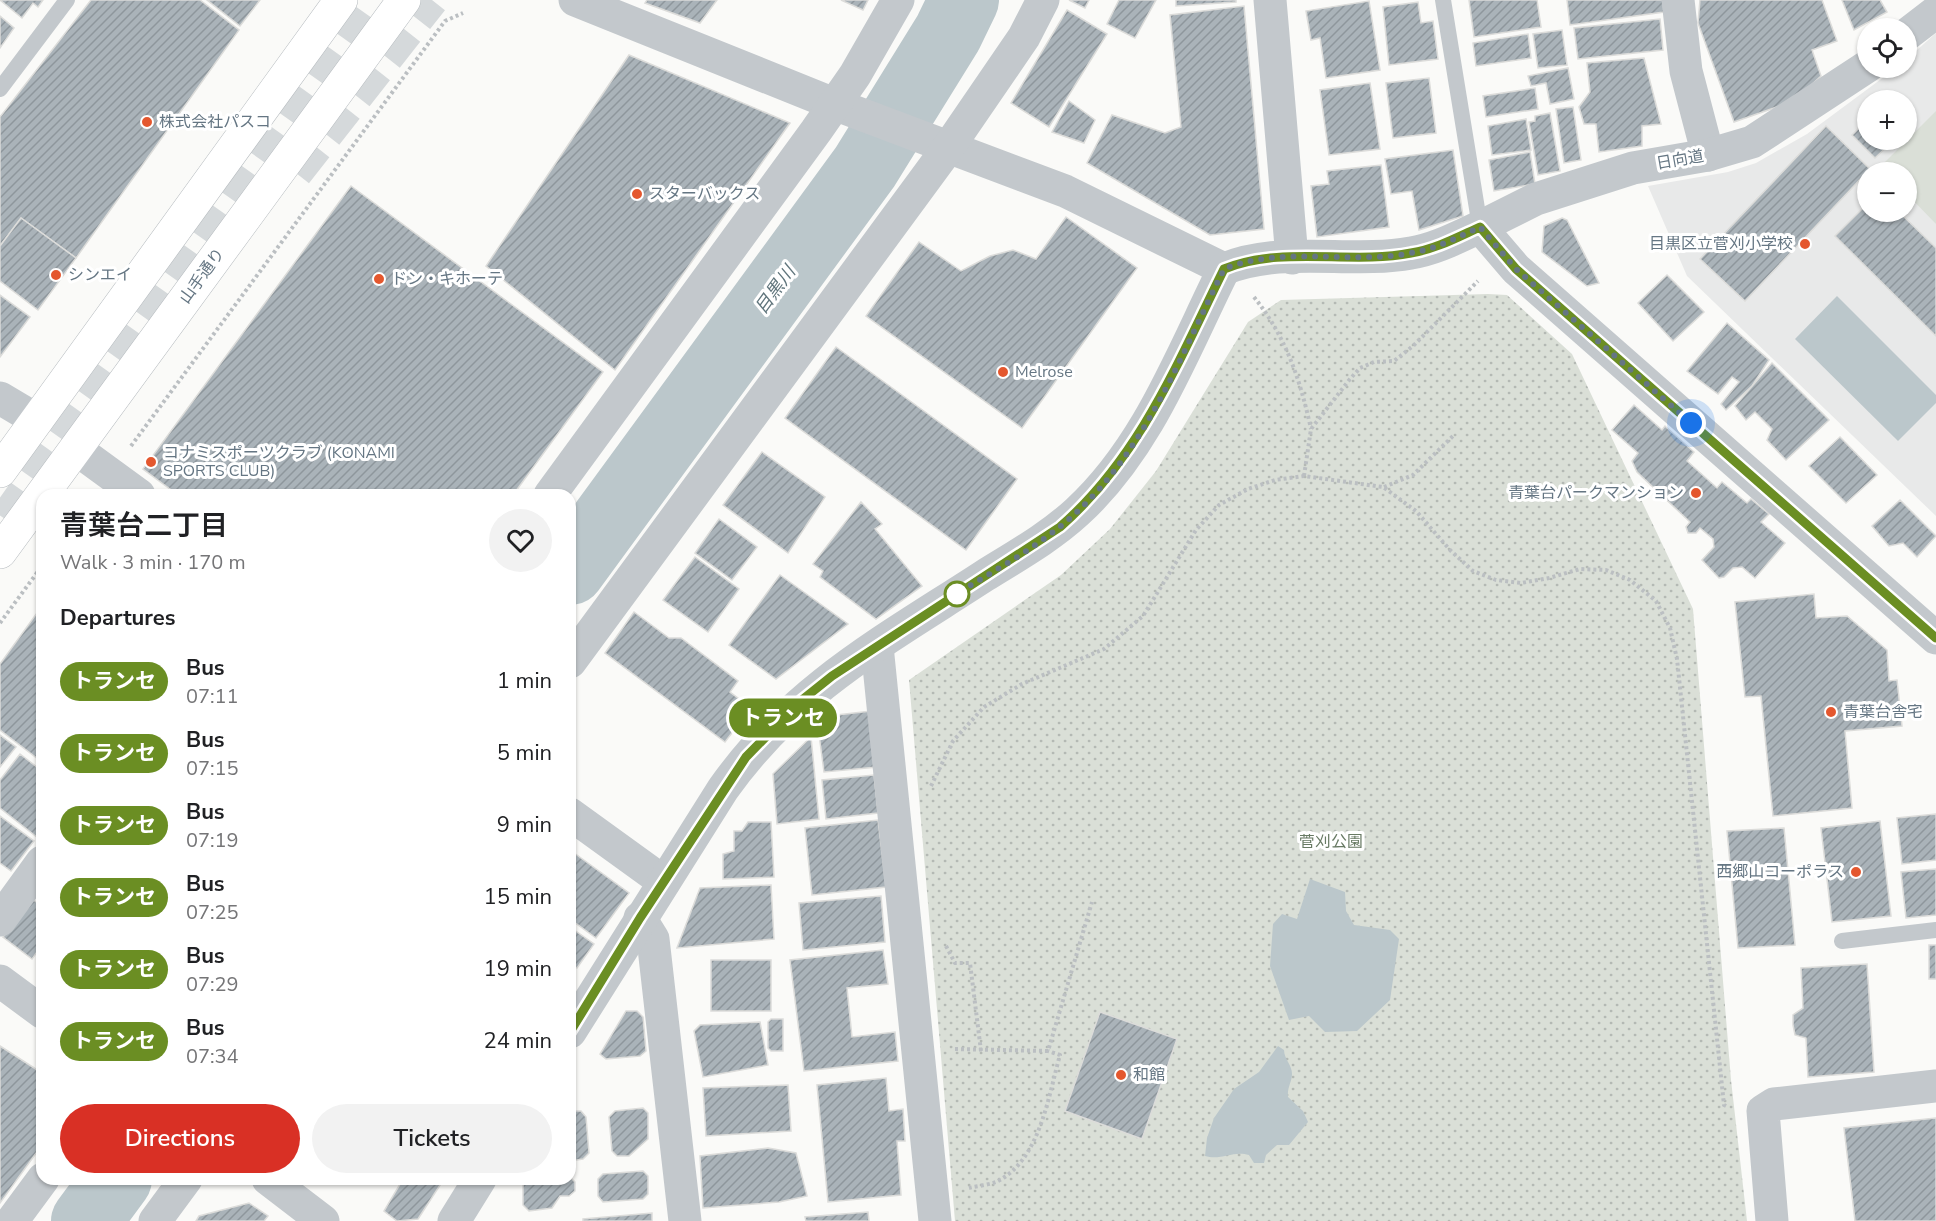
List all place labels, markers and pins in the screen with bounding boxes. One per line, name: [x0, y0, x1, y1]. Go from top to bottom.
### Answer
place label: 株式会社パスコ: [159, 111, 271, 133]
marker: 株式会社パスコ: [140, 115, 154, 129]
place label: スターバックス: [649, 183, 760, 205]
marker: スターバックス: [630, 187, 644, 201]
place label: 目黒区立菅刈小学校: [1649, 233, 1793, 255]
marker: 目黒区立菅刈小学校: [1798, 237, 1812, 251]
place label: シンエイ: [68, 264, 132, 286]
marker: シンエイ: [49, 268, 63, 282]
place label: ドン・キホーテ: [391, 268, 503, 290]
marker: ドン・キホーテ: [372, 272, 386, 286]
place label: Melrose: [1015, 361, 1073, 383]
marker: Melrose: [996, 365, 1010, 379]
place label: コナミスポーツクラブ (KONAMI SPORTS CLUB): [163, 442, 395, 482]
marker: コナミスポーツクラブ (KONAMI SPORTS CLUB): [144, 455, 158, 469]
place label: 青葉台パークマンション: [1508, 482, 1684, 504]
marker: 青葉台パークマンション: [1689, 486, 1703, 500]
unlabelled marker: [944, 581, 970, 607]
place label: 青葉台舎宅: [1843, 701, 1923, 723]
marker: 青葉台舎宅: [1824, 705, 1838, 719]
place label: 西郷山コーポラス: [1716, 861, 1844, 883]
marker: 西郷山コーポラス: [1849, 865, 1863, 879]
place label: 和館: [1133, 1064, 1165, 1086]
marker: 和館: [1114, 1068, 1128, 1082]

